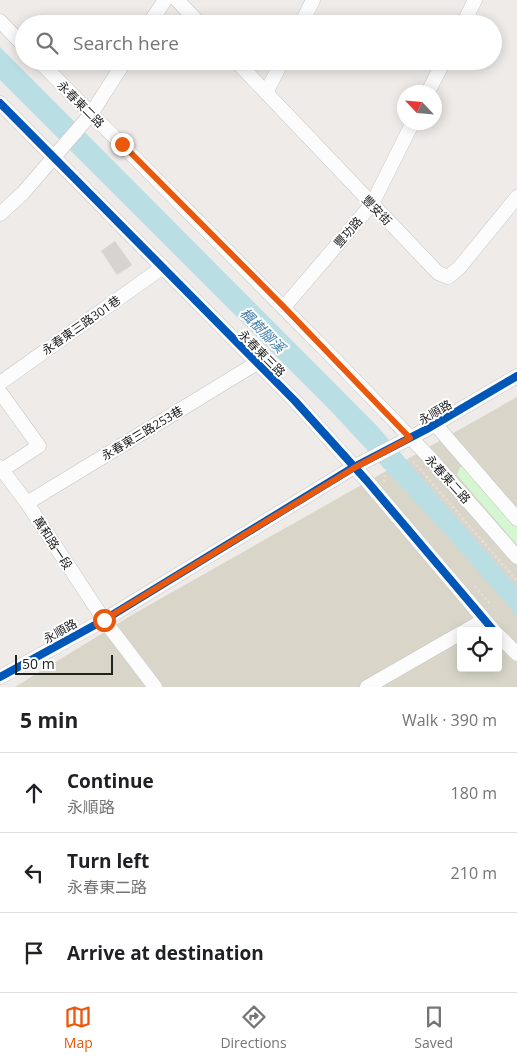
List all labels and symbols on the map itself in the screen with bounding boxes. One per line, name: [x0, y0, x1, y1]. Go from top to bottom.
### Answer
street label: 永春東二路: [54, 77, 108, 131]
north arrow: [397, 85, 442, 130]
route end: [111, 133, 134, 156]
street label: 豐安街: [358, 191, 396, 229]
street label: 豐功路: [330, 213, 366, 251]
street label: 永春東三路301巷: [38, 291, 124, 359]
water label: 楓樹腳溪: [236, 303, 291, 358]
street label: 永春東三路: [235, 326, 289, 380]
street label: 永順路: [415, 396, 455, 428]
street label: 永春東三路253巷: [98, 402, 186, 464]
street label: 永春東二路: [422, 451, 474, 507]
street label: 萬和路一段: [30, 513, 76, 573]
route start: [93, 609, 116, 632]
street label: 永順路: [40, 615, 80, 647]
scale bar: [15, 652, 112, 675]

